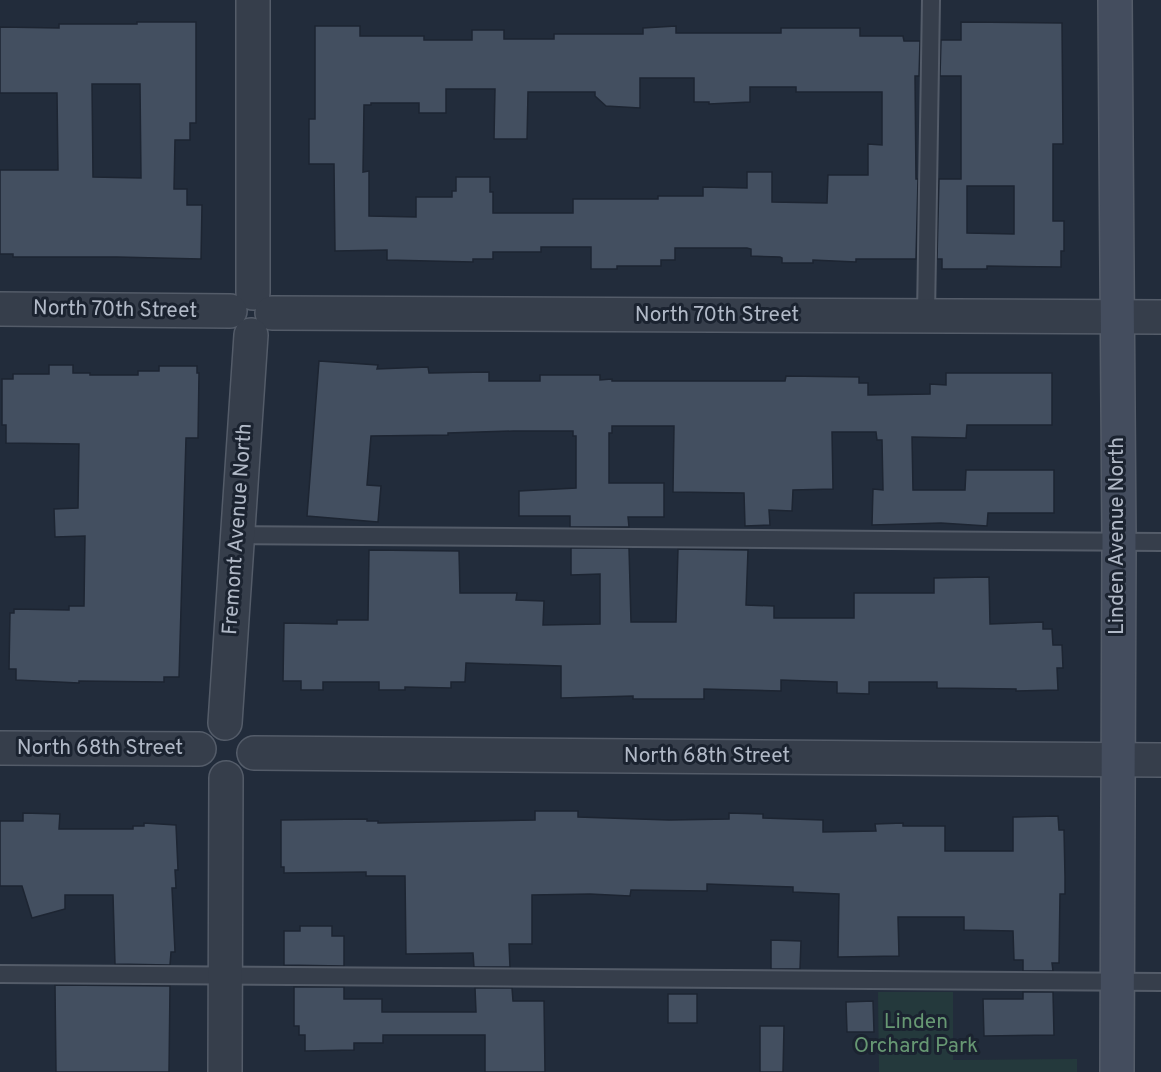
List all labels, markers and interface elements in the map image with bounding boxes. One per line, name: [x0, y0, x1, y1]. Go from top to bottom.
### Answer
street label: North 70th Street: [33, 295, 197, 325]
street label: North 70th Street: [635, 302, 799, 329]
street label: Fremont Avenue North: [217, 422, 259, 636]
street label: Linden Avenue North: [1104, 437, 1131, 635]
street label: North 68th Street: [17, 735, 183, 762]
street label: North 68th Street: [624, 743, 790, 770]
park label: Linden Orchard Park: [854, 1009, 978, 1060]

